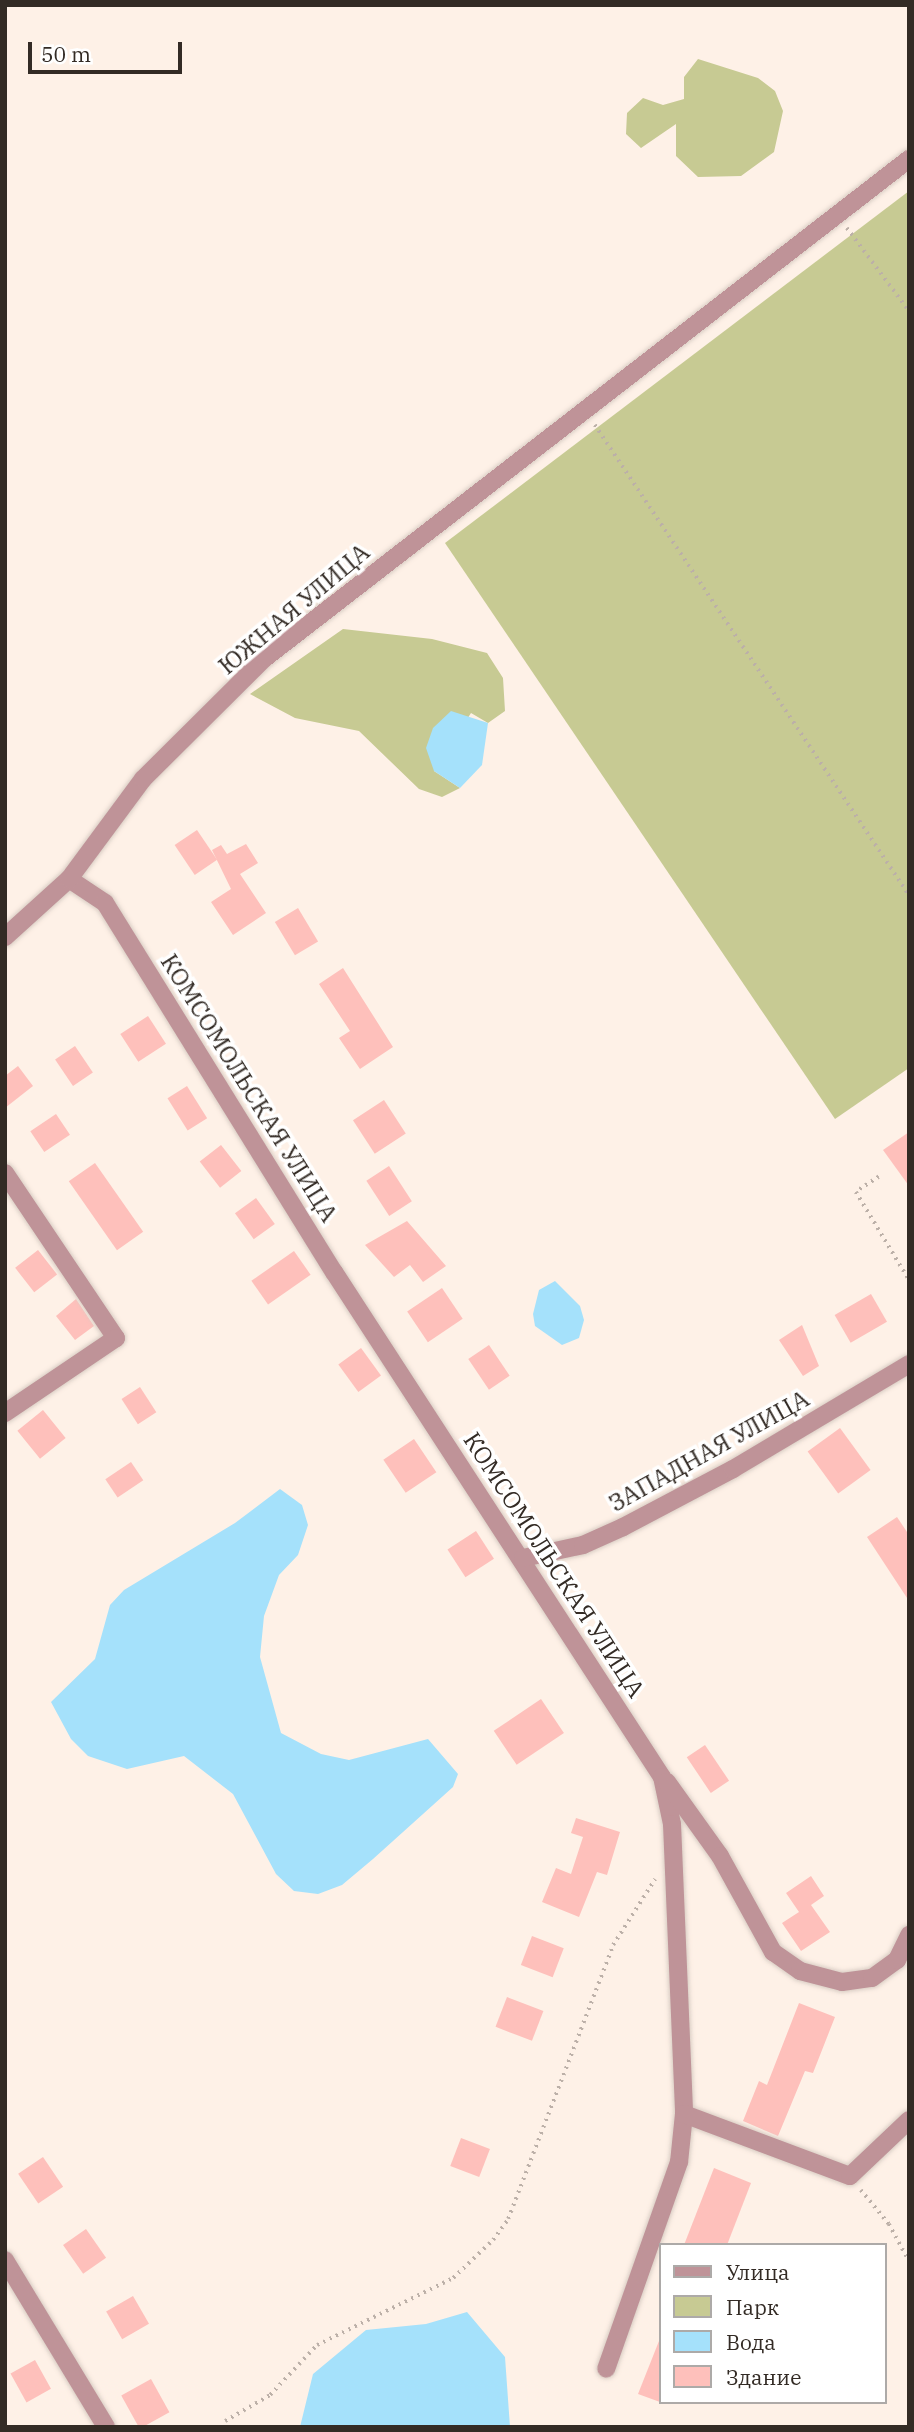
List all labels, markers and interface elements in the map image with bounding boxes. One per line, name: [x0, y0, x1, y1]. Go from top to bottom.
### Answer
scale bar: [32, 28, 186, 72]
text: 50 m: [41, 40, 91, 68]
street label: ЮЖНАЯ УЛИЦА: [213, 538, 375, 680]
street label: КОМСОМОЛЬСКАЯ УЛИЦА: [155, 949, 343, 1227]
street label: ЗАПАДНАЯ УЛИЦА: [604, 1384, 814, 1518]
street label: КОМСОМОЛЬСКАЯ УЛИЦА: [457, 1427, 651, 1703]
legend: [659, 2243, 886, 2404]
text: Улица: [726, 2258, 790, 2286]
text: Парк: [726, 2293, 779, 2321]
text: Вода: [726, 2328, 776, 2356]
text: Здание: [726, 2363, 801, 2391]

